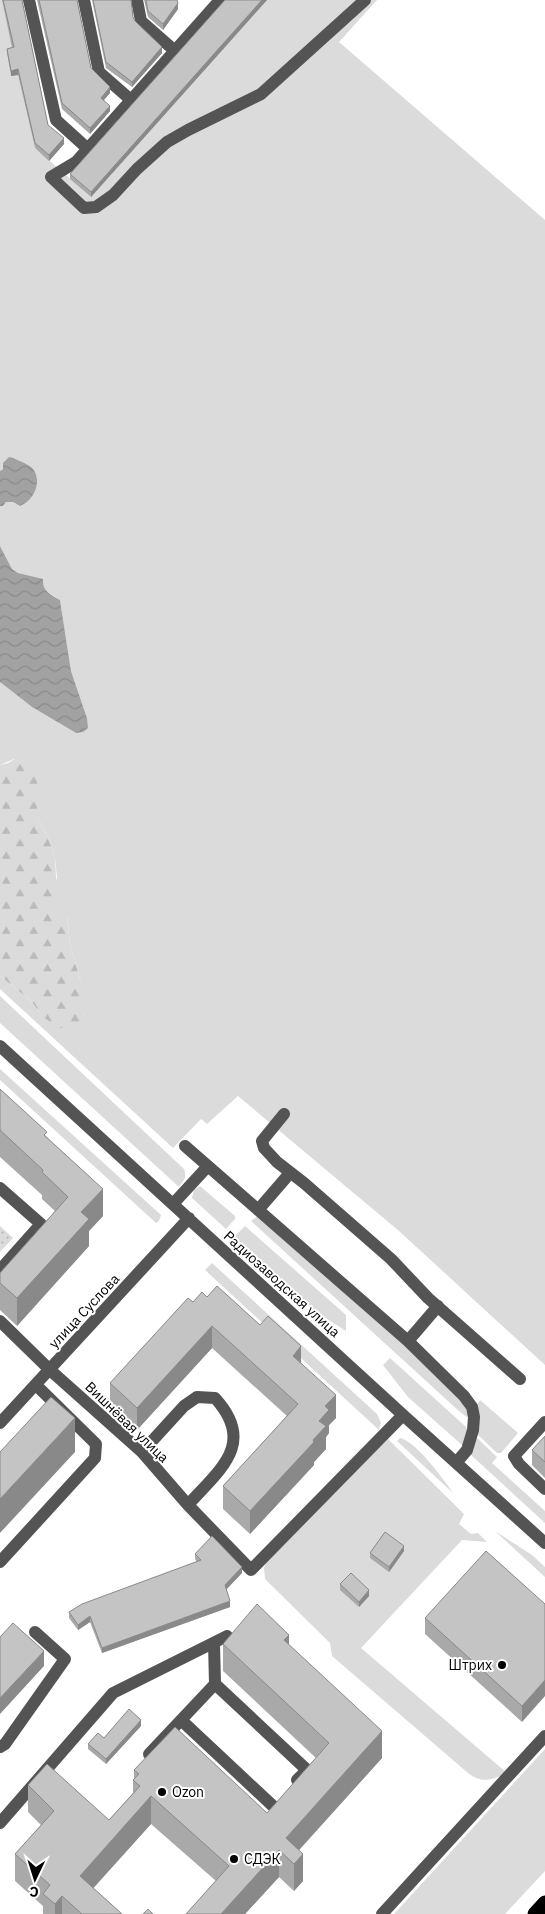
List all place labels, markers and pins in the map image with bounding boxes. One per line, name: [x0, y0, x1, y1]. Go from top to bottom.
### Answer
place label: Штрих: [449, 1656, 492, 1674]
marker: Штрих: [496, 1659, 508, 1671]
place label: Ozon: [172, 1783, 204, 1801]
marker: Ozon: [156, 1786, 168, 1798]
place label: СДЭК: [244, 1850, 281, 1868]
marker: СДЭК: [228, 1853, 240, 1865]

